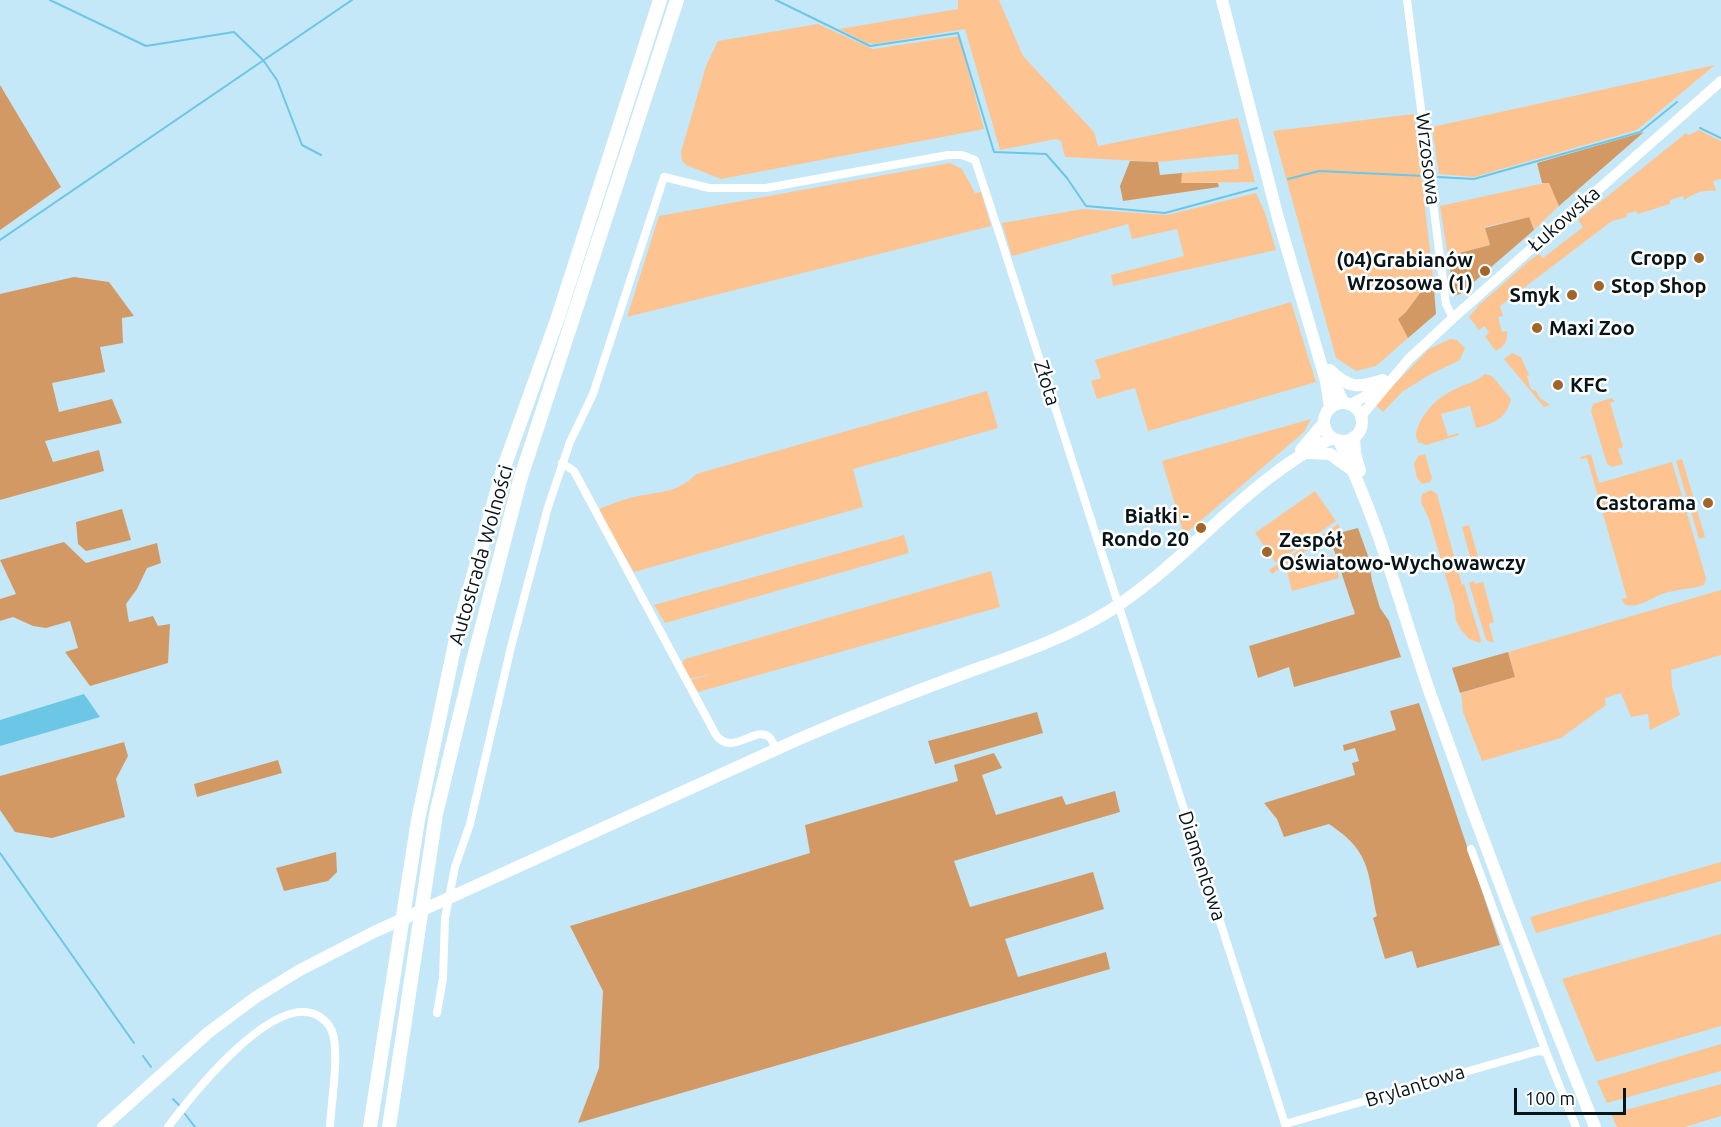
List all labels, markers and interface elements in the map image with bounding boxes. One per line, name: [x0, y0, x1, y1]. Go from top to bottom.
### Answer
street label: Wrzosowa: [1410, 112, 1446, 206]
street label: Łukowska: [1523, 181, 1605, 257]
place label: Cropp: [1630, 246, 1687, 270]
place label: (04)Grabianów Wrzosowa (1): [1336, 248, 1473, 295]
marker: Cropp: [1692, 251, 1706, 265]
marker: (04)Grabianów Wrzosowa (1): [1478, 264, 1492, 278]
place label: Stop Shop: [1611, 274, 1707, 298]
marker: Stop Shop: [1592, 279, 1606, 293]
place label: Smyk: [1510, 283, 1560, 307]
marker: Smyk: [1565, 288, 1579, 302]
place label: Maxi Zoo: [1549, 316, 1635, 340]
marker: Maxi Zoo: [1530, 321, 1544, 335]
street label: Złota: [1029, 357, 1065, 409]
place label: KFC: [1570, 373, 1607, 397]
marker: KFC: [1551, 378, 1565, 392]
street label: Autostrada Wolności: [444, 462, 518, 648]
place label: Castorama: [1595, 491, 1696, 515]
marker: Castorama: [1701, 496, 1715, 510]
place label: Białki - Rondo 20: [1101, 504, 1189, 551]
marker: Białki - Rondo 20: [1194, 521, 1208, 535]
place label: Zespół Oświatowo-Wychowawczy: [1279, 528, 1526, 575]
marker: Zespół Oświatowo-Wychowawczy: [1260, 545, 1274, 559]
street label: Diamentowa: [1173, 808, 1231, 924]
street label: Brylantowa: [1362, 1060, 1468, 1112]
scale bar: [1517, 1076, 1630, 1114]
text: 100 m: [1525, 1088, 1575, 1108]

